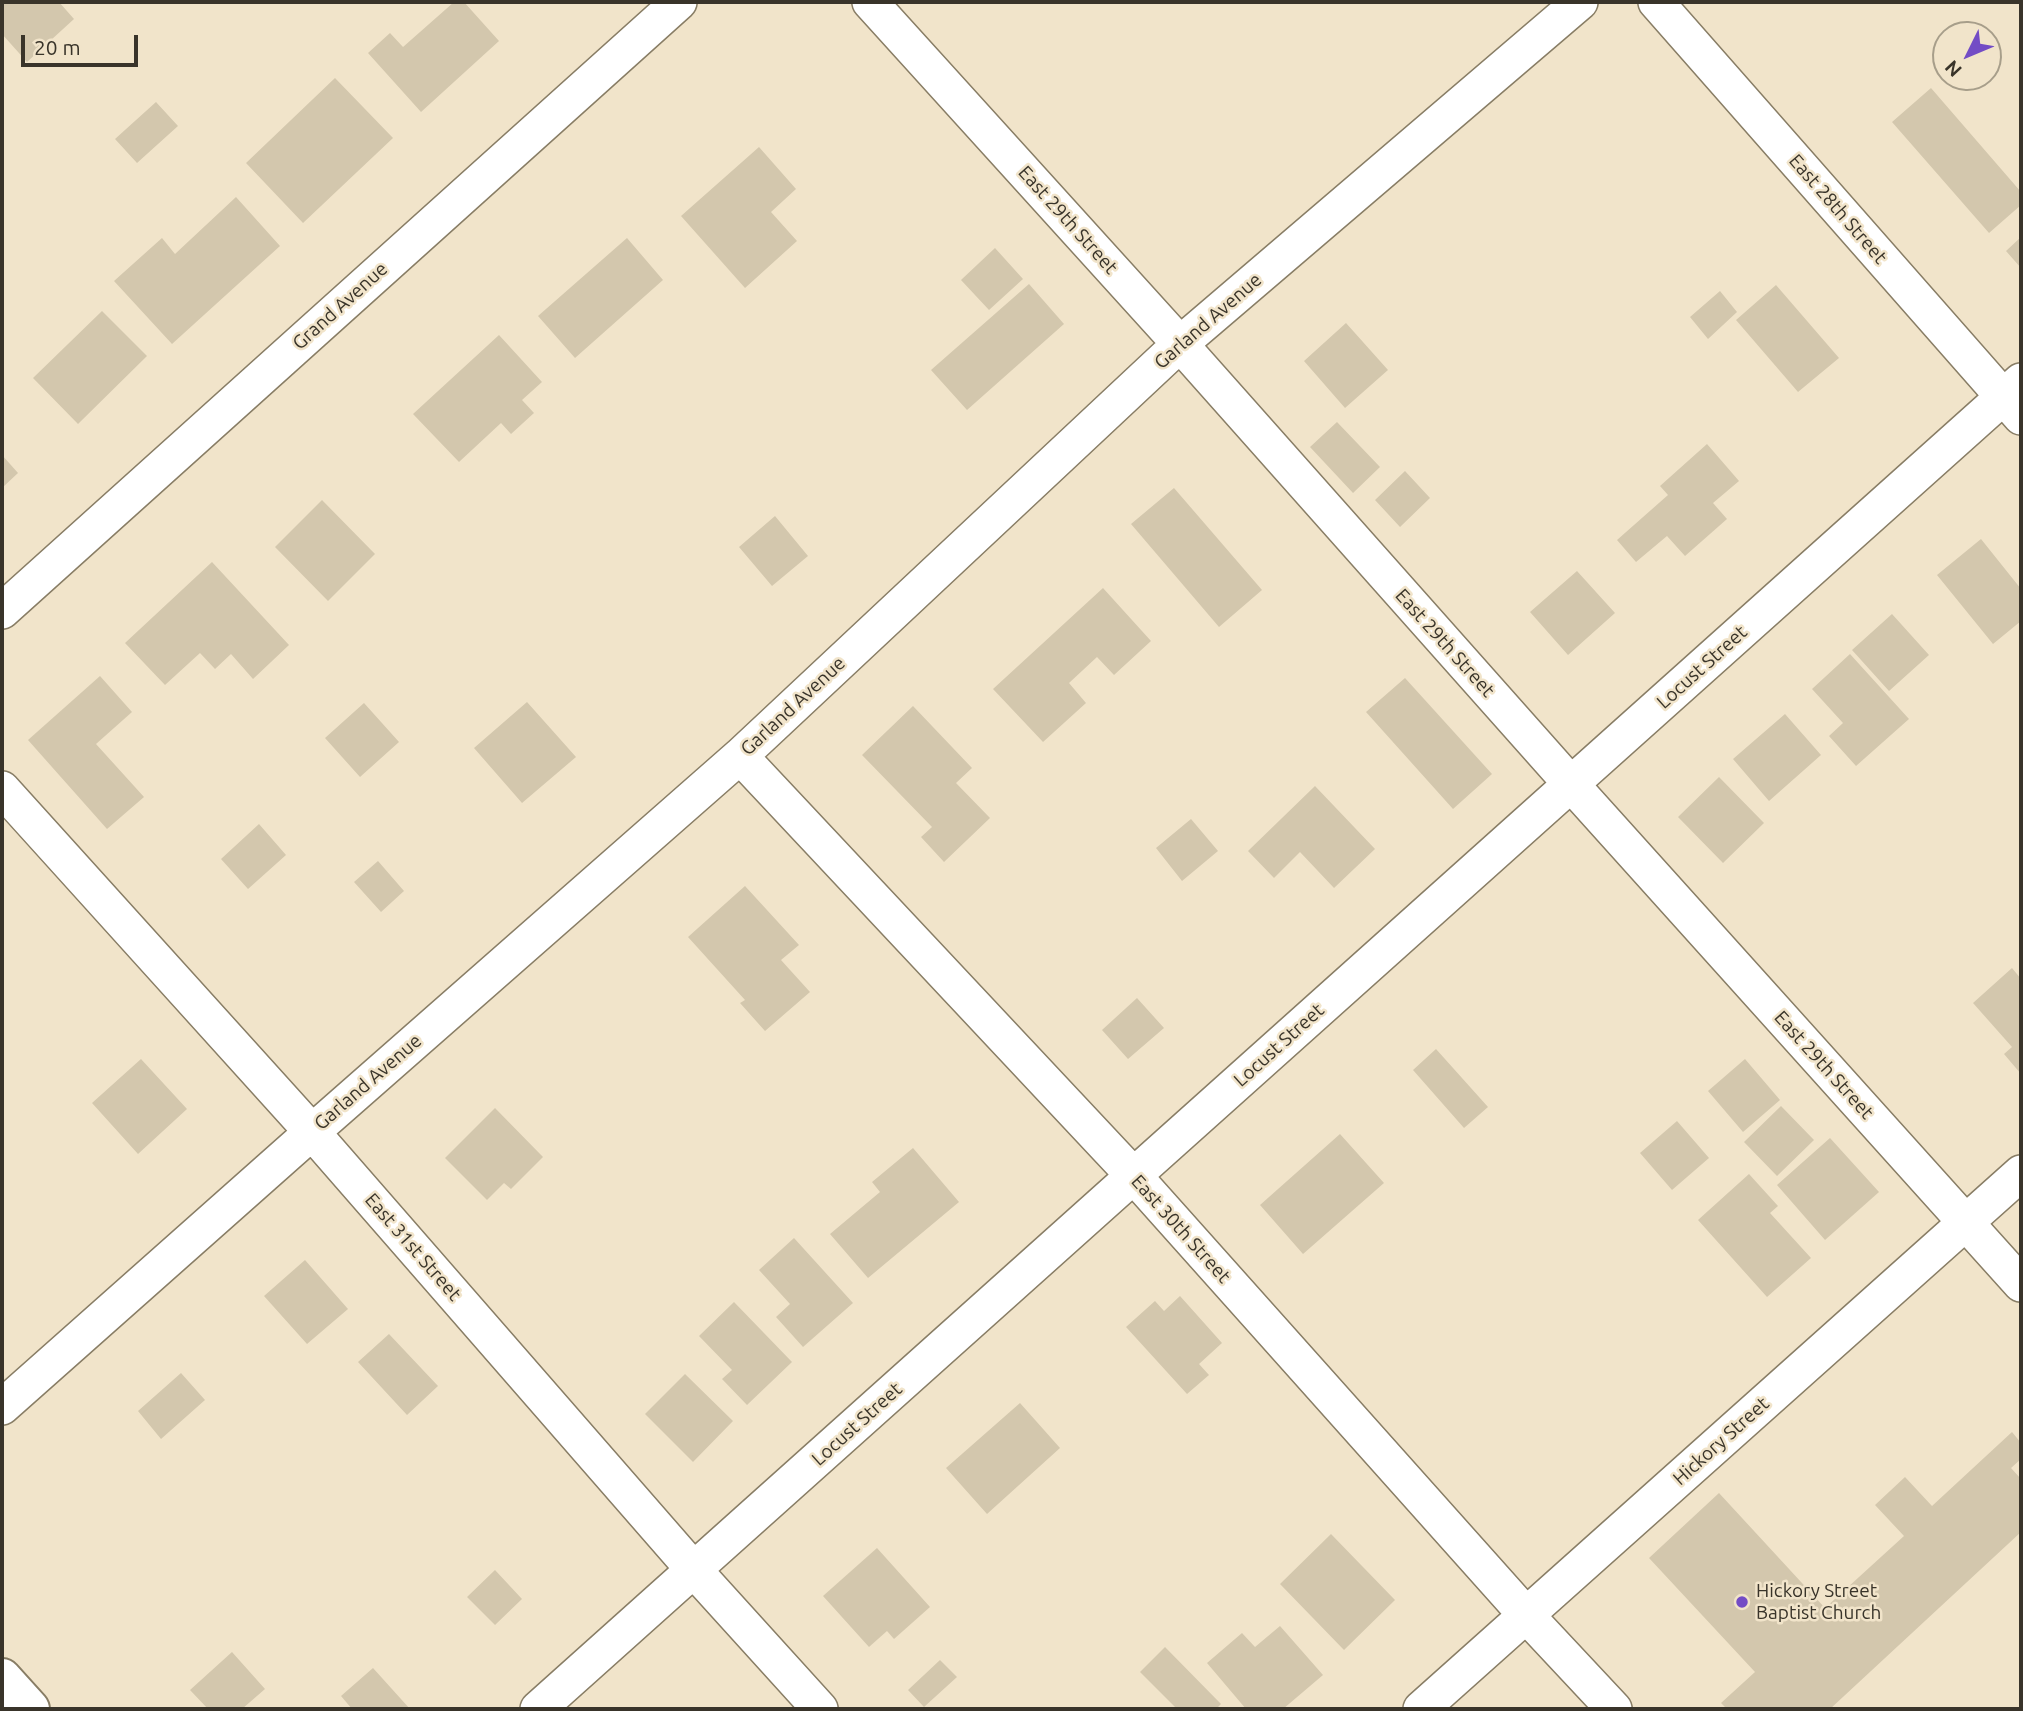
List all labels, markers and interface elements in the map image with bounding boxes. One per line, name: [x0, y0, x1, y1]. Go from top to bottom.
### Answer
scale bar: [24, 21, 142, 65]
north arrow: [1932, 21, 2002, 91]
text: 20 m: [34, 35, 81, 59]
text: N: [1940, 56, 1966, 82]
street label: East 28th Street: [1784, 150, 1892, 268]
street label: East 29th Street: [1013, 161, 1123, 279]
street label: Grand Avenue: [288, 257, 392, 355]
street label: Garland Avenue: [1150, 268, 1266, 374]
street label: East 29th Street: [1390, 584, 1500, 702]
street label: Locust Street: [1652, 621, 1752, 713]
street label: Garland Avenue: [736, 652, 850, 760]
street label: Locust Street: [1229, 999, 1329, 1091]
street label: East 29th Street: [1769, 1006, 1879, 1124]
street label: Garland Avenue: [310, 1029, 426, 1135]
street label: East 30th Street: [1126, 1170, 1236, 1288]
street label: East 31st Street: [360, 1189, 466, 1305]
street label: Locust Street: [807, 1378, 907, 1470]
street label: Hickory Street: [1668, 1392, 1774, 1490]
place label: Hickory Street Baptist Church: [1756, 1580, 1881, 1624]
marker: Hickory Street Baptist Church: [1734, 1594, 1750, 1610]

